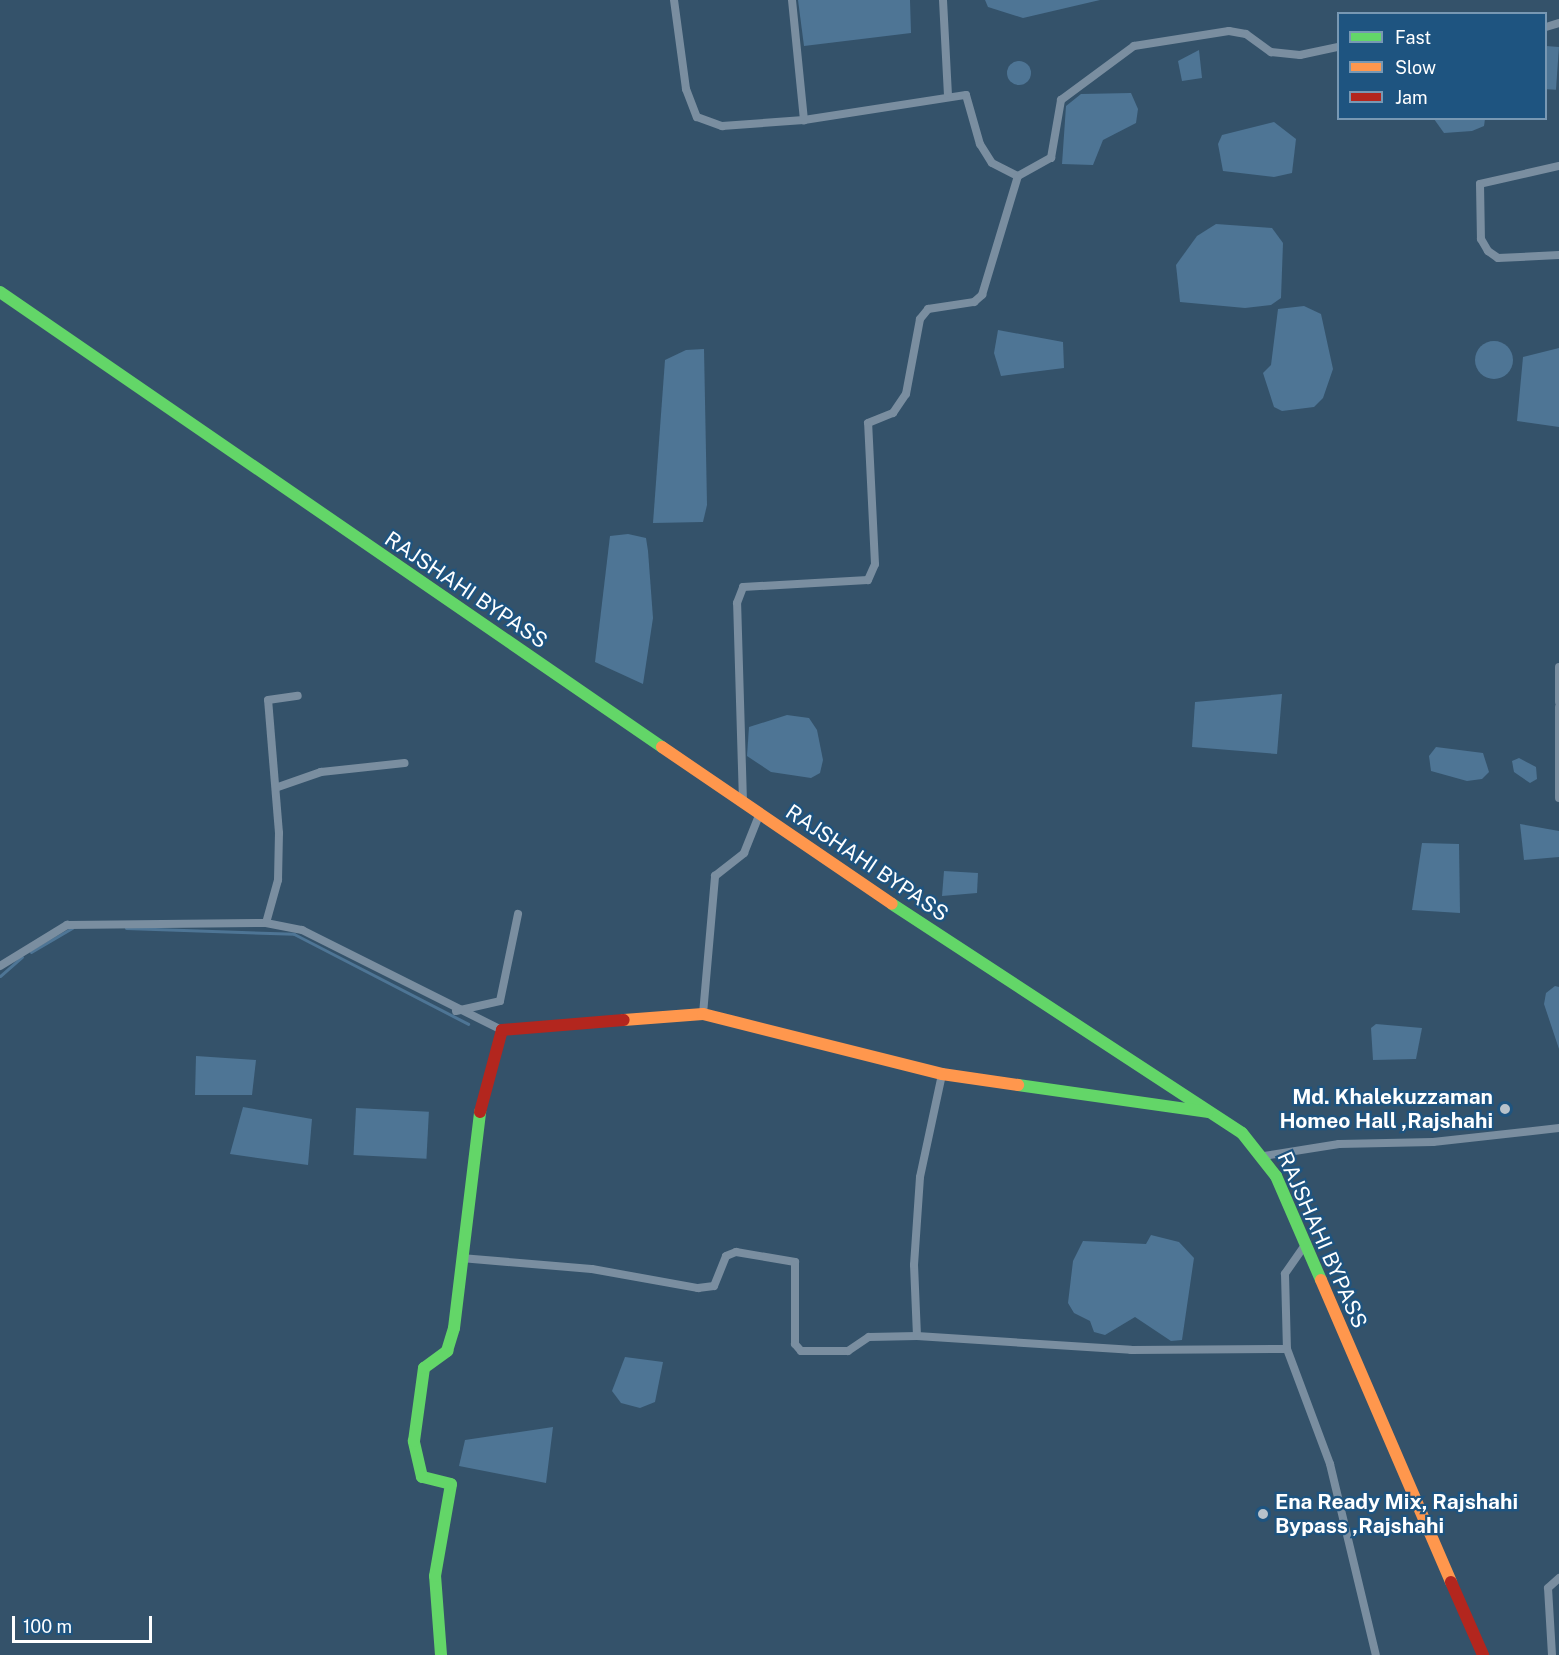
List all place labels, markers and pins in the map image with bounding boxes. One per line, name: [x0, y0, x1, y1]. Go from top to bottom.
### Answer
place label: Md. Khalekuzzaman Homeo Hall ,Rajshahi: [1279, 1084, 1493, 1134]
marker: Md. Khalekuzzaman Homeo Hall ,Rajshahi: [1498, 1102, 1512, 1116]
place label: Ena Ready Mix, Rajshahi Bypass ,Rajshahi: [1275, 1489, 1518, 1539]
marker: Ena Ready Mix, Rajshahi Bypass ,Rajshahi: [1256, 1507, 1270, 1521]

